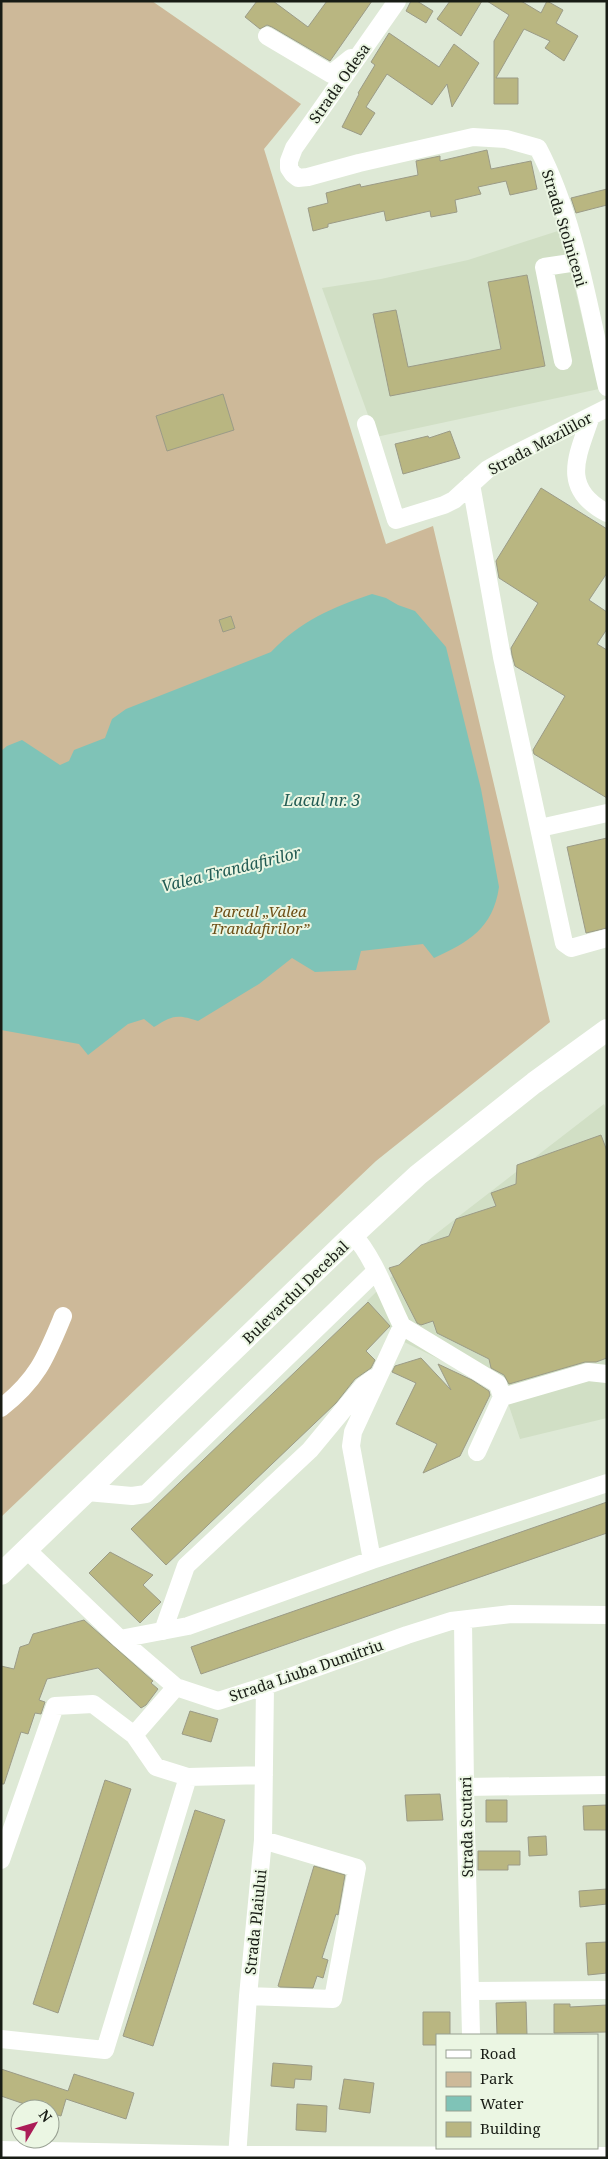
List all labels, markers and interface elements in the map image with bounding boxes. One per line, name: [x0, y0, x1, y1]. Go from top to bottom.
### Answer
street label: Strada Odesa: [304, 39, 374, 127]
street label: Strada Stolniceni: [538, 167, 592, 289]
street label: Strada Mazililor: [485, 407, 595, 479]
water label: Lacul nr. 3: [282, 789, 361, 811]
water label: Valea Trandafirilor: [159, 841, 304, 897]
park label: Parcul „Valea Trandafirilor”: [211, 901, 310, 938]
street label: Bulevardul Decebal: [238, 1236, 353, 1348]
street label: Strada Liuba Dumitriu: [226, 1634, 386, 1706]
street label: Strada Scutari: [455, 1776, 477, 1878]
street label: Strada Plaiului: [240, 1868, 270, 1976]
legend: [436, 2034, 598, 2149]
text: Road: [480, 2043, 516, 2063]
text: Park: [480, 2068, 514, 2088]
text: Water: [480, 2093, 523, 2113]
north arrow: [10, 2099, 60, 2149]
text: N: [35, 2105, 57, 2126]
text: Building: [480, 2118, 541, 2138]

